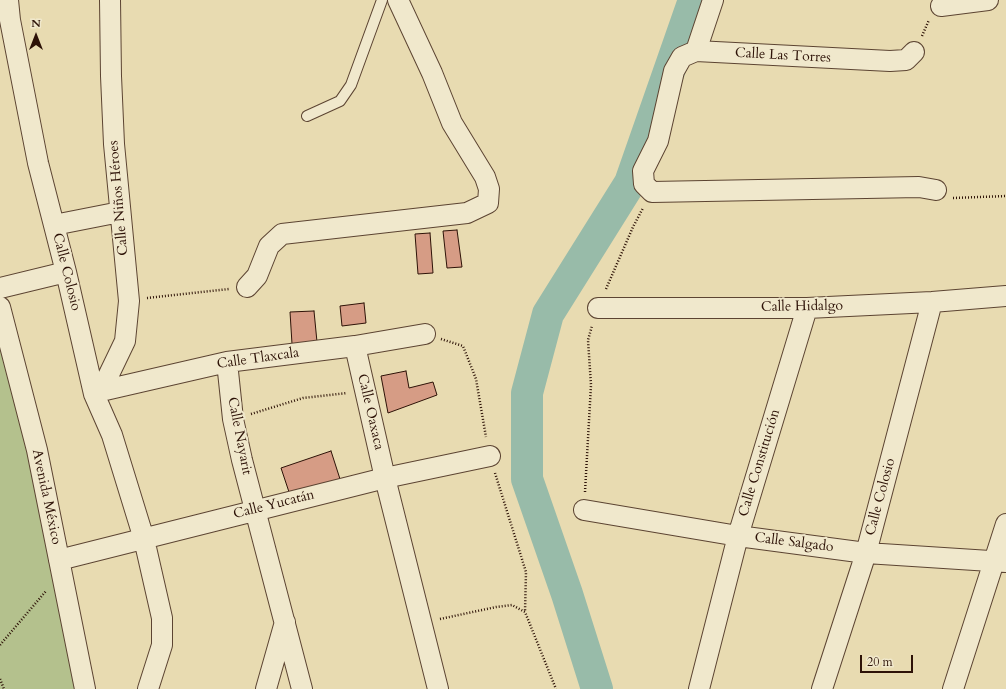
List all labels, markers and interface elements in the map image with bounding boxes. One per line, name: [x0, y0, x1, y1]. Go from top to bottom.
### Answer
north arrow: [16, 16, 56, 56]
text: N: [31, 16, 41, 31]
street label: Calle Las Torres: [735, 45, 831, 67]
street label: Calle Niños Héroes: [106, 140, 132, 256]
street label: Calle Colosio: [48, 231, 84, 313]
street label: Calle Hidalgo: [761, 298, 843, 316]
street label: Calle Tlaxcala: [216, 345, 300, 373]
street label: Calle Oaxaca: [353, 372, 387, 452]
street label: Calle Nayarit: [223, 396, 255, 476]
street label: Calle Constitución: [736, 407, 784, 519]
street label: Avenida México: [28, 448, 64, 546]
street label: Calle Colosio: [863, 456, 899, 538]
street label: Calle Yucatán: [232, 487, 316, 523]
street label: Calle Salgado: [754, 530, 834, 556]
scale bar: [862, 647, 915, 673]
text: 20 m: [867, 654, 893, 670]

